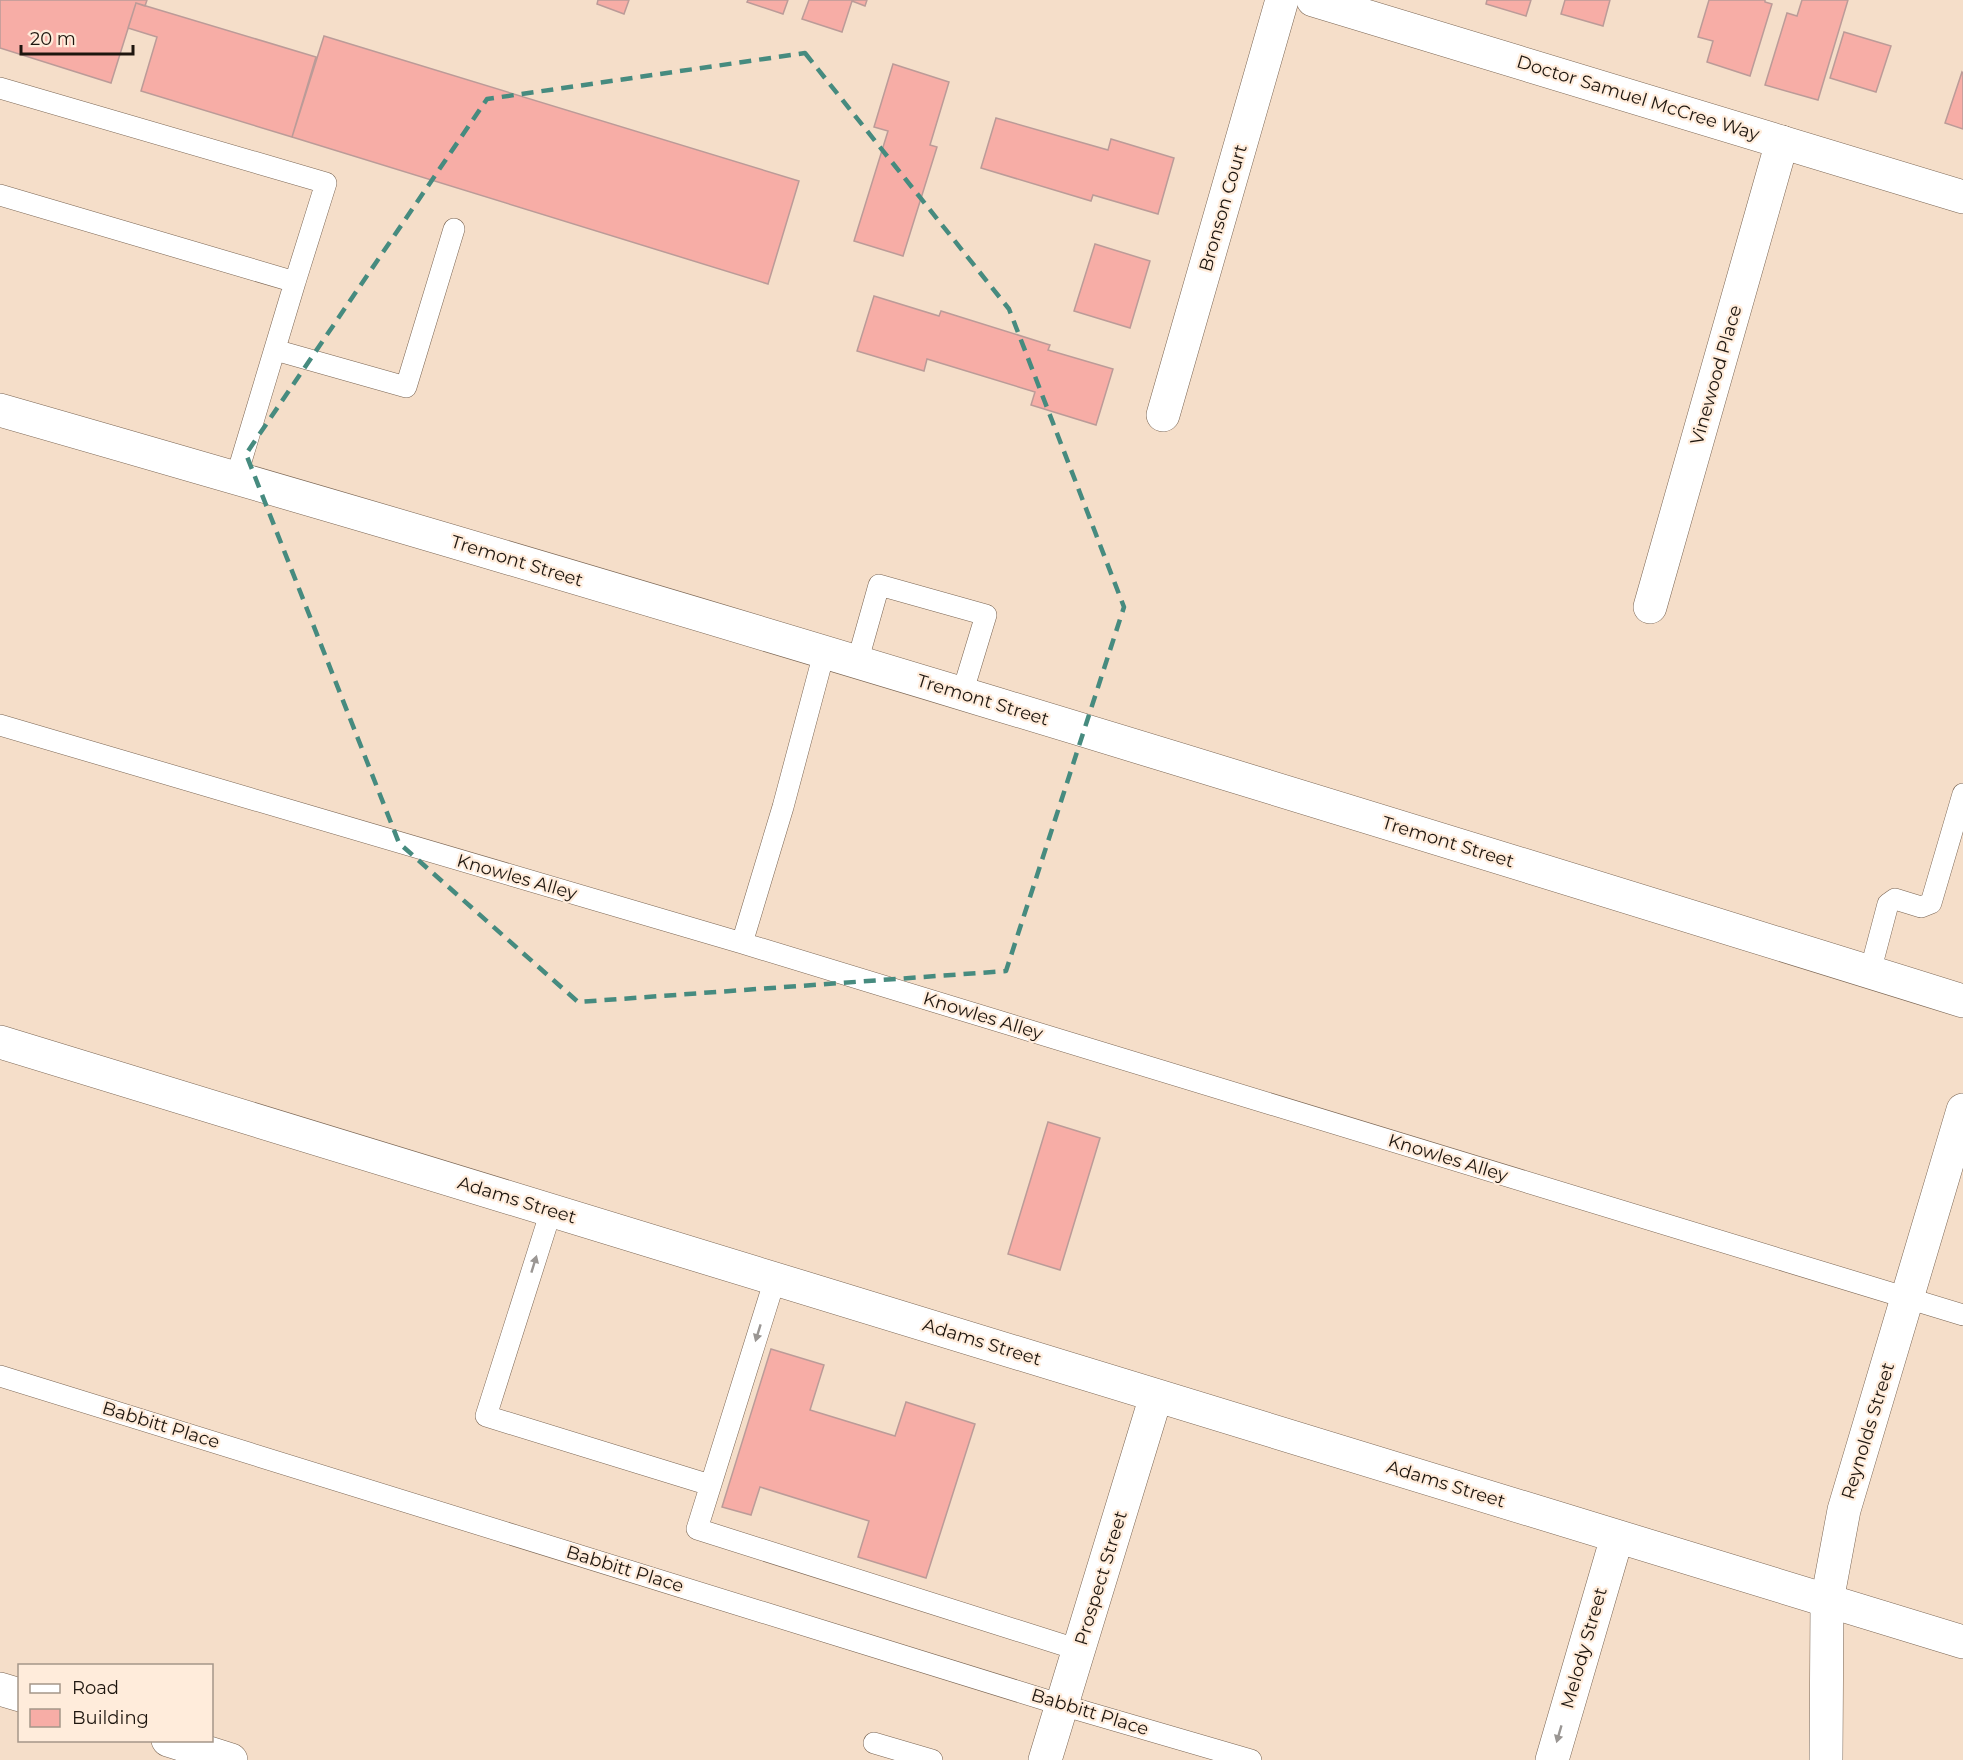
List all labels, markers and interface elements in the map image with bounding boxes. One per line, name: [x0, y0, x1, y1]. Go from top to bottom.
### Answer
scale bar: [21, 18, 134, 56]
text: 20 m: [30, 28, 76, 50]
street label: Doctor Samuel McCree Way: [1514, 51, 1762, 145]
street label: Bronson Court: [1194, 142, 1252, 274]
street label: Vinewood Place: [1686, 303, 1746, 447]
street label: Tremont Street: [448, 530, 586, 592]
street label: Tremont Street: [914, 669, 1052, 731]
street label: Tremont Street: [1379, 811, 1517, 873]
street label: Knowles Alley: [454, 849, 580, 905]
street label: Knowles Alley: [921, 987, 1046, 1045]
street label: Knowles Alley: [1386, 1129, 1511, 1187]
street label: Adams Street: [455, 1172, 579, 1228]
one-way arrow: [530, 1255, 539, 1273]
street label: Adams Street: [920, 1314, 1044, 1370]
one-way arrow: [753, 1324, 762, 1342]
street label: Reynolds Street: [1837, 1360, 1899, 1502]
street label: Babbitt Place: [100, 1397, 222, 1453]
street label: Adams Street: [1384, 1456, 1508, 1512]
street label: Prospect Street: [1070, 1508, 1132, 1648]
street label: Babbitt Place: [564, 1541, 686, 1597]
street label: Melody Street: [1556, 1585, 1612, 1711]
legend: [18, 1664, 213, 1742]
text: Road: [72, 1677, 119, 1699]
street label: Babbitt Place: [1029, 1684, 1151, 1740]
text: Building: [72, 1707, 149, 1729]
one-way arrow: [1554, 1725, 1563, 1743]

